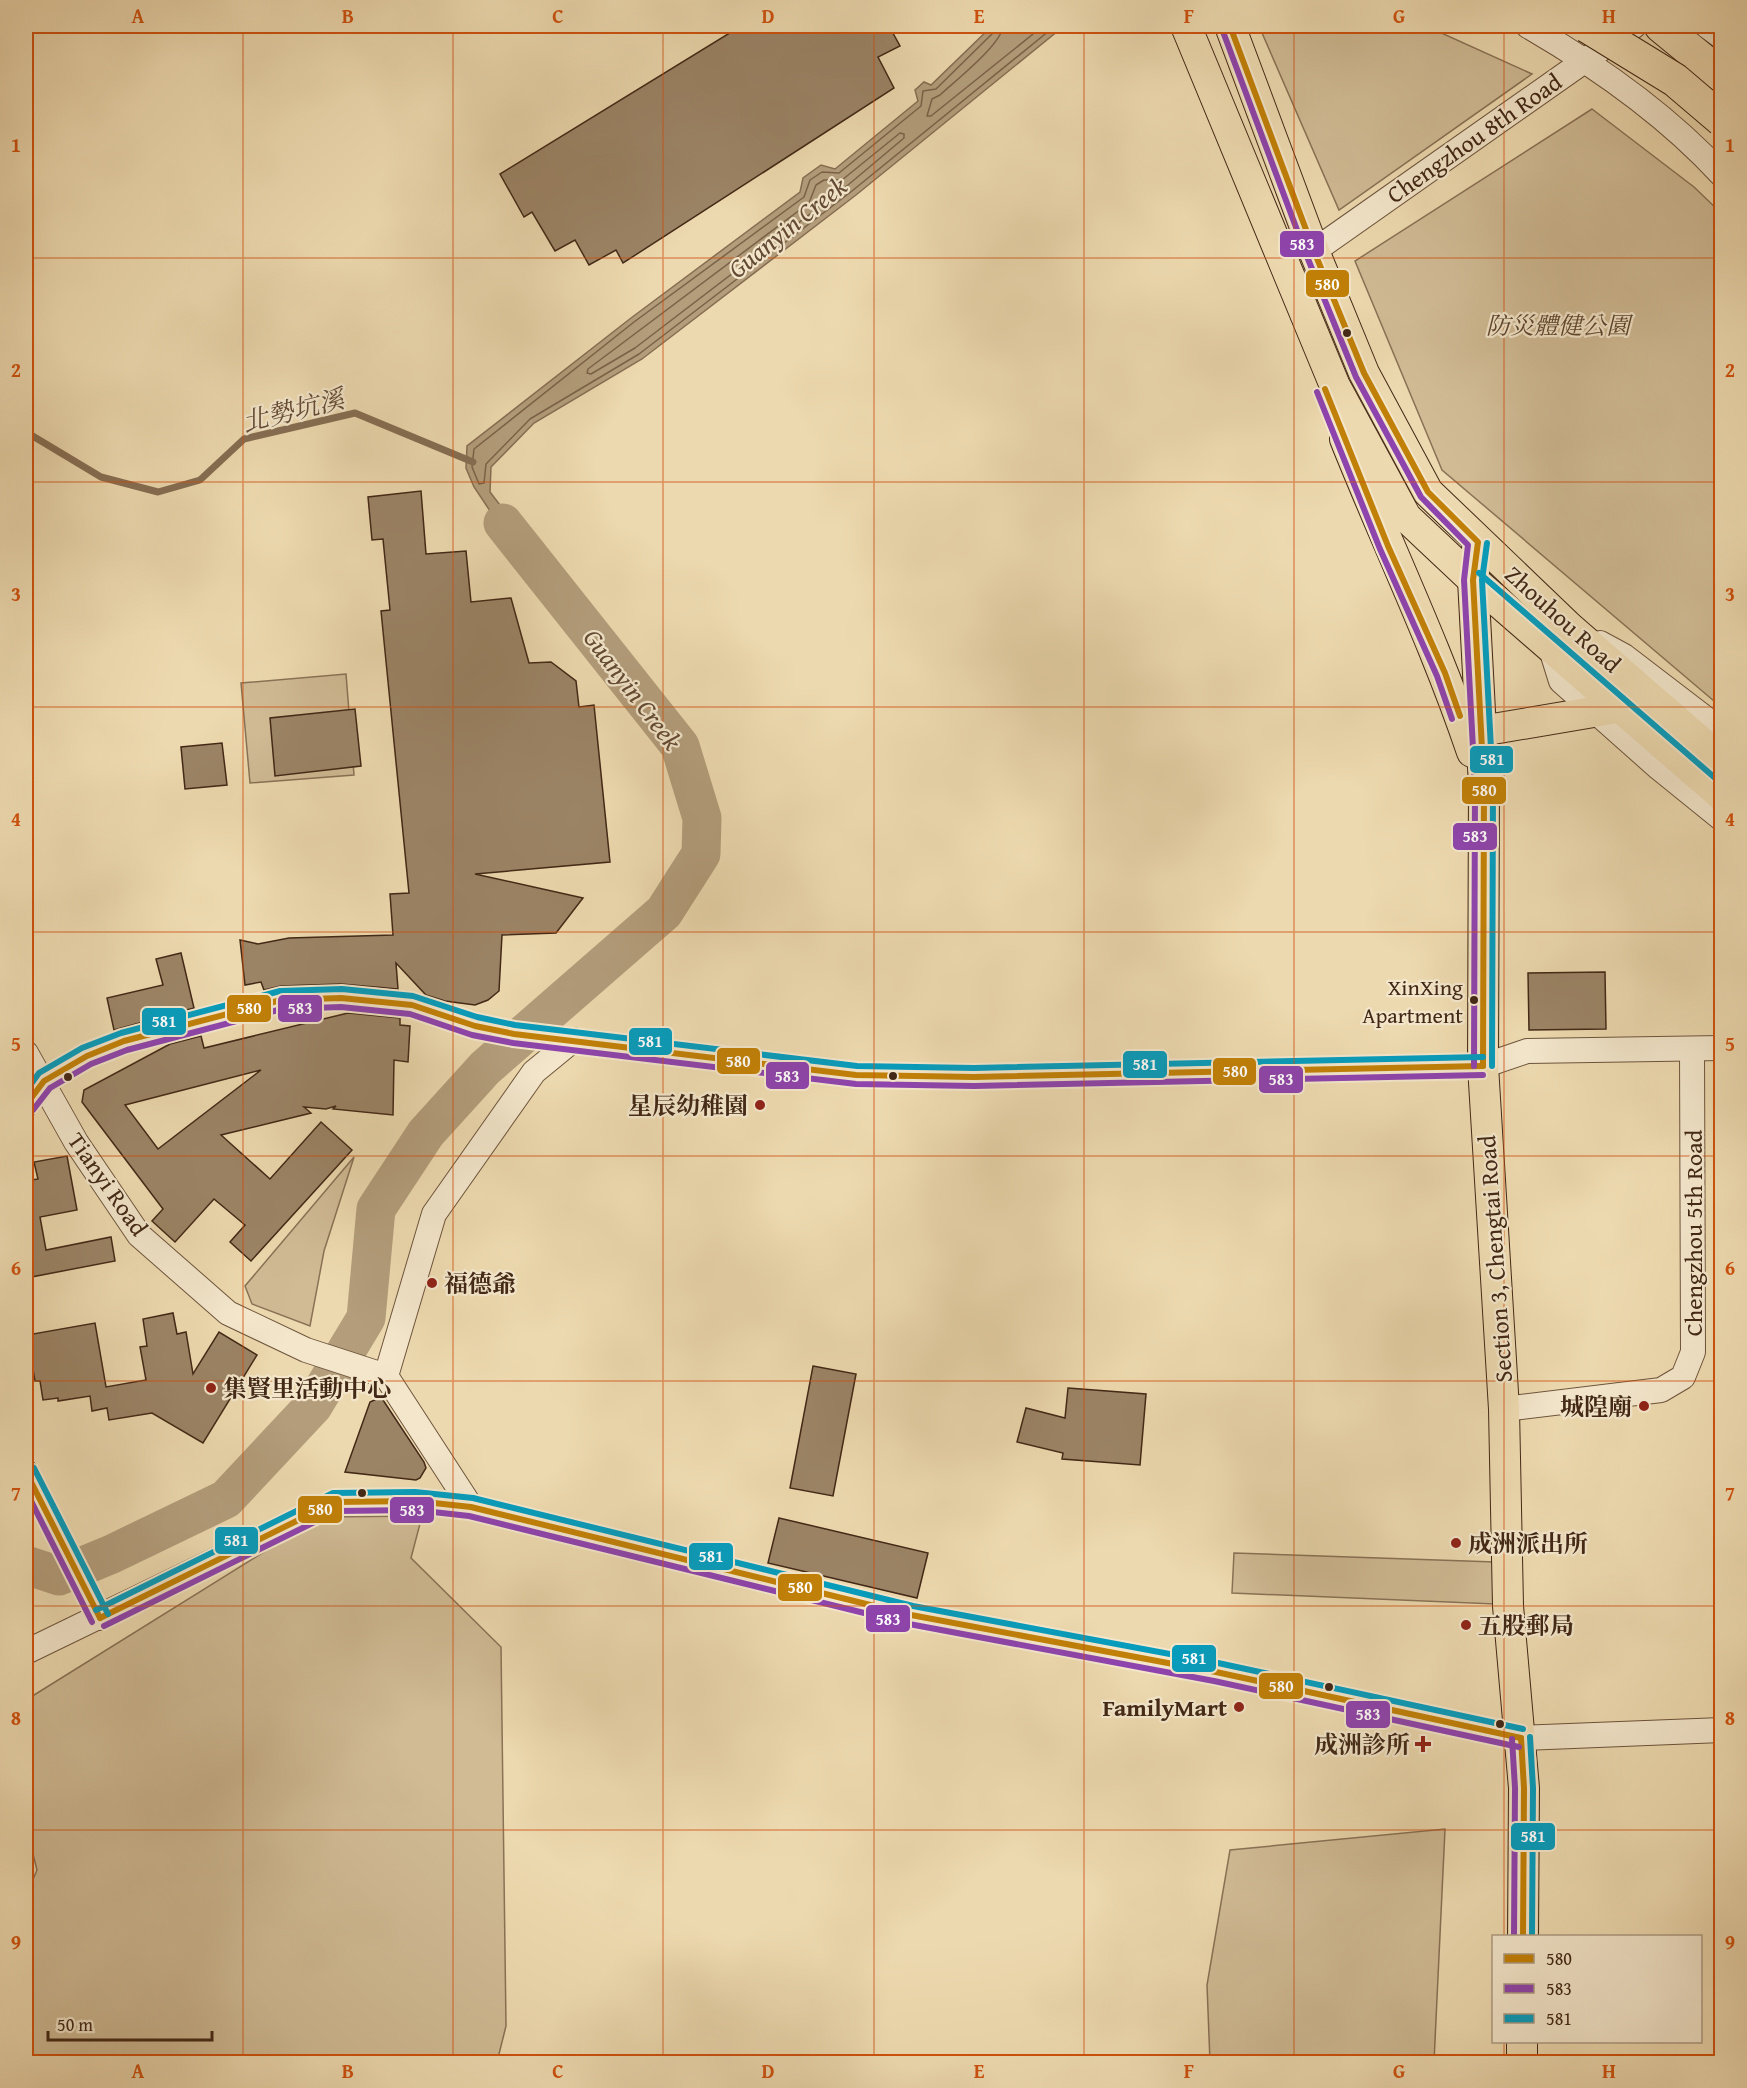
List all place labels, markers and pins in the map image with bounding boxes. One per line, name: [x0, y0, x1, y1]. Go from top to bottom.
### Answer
unlabelled marker: [1341, 327, 1353, 339]
place label: XinXing Apartment: [1362, 971, 1463, 1031]
marker: XinXing Apartment: [1468, 994, 1480, 1006]
unlabelled marker: [887, 1070, 899, 1082]
unlabelled marker: [62, 1071, 74, 1083]
place label: 星辰幼稚園: [628, 1088, 748, 1123]
marker: 星辰幼稚園: [753, 1098, 767, 1112]
place label: 福德爺: [444, 1266, 516, 1301]
marker: 福德爺: [425, 1276, 439, 1290]
place label: 集賢里活動中心: [223, 1371, 391, 1406]
marker: 集賢里活動中心: [204, 1381, 218, 1395]
place label: 城隍廟: [1560, 1389, 1632, 1424]
marker: 城隍廟: [1637, 1399, 1651, 1413]
unlabelled marker: [356, 1487, 368, 1499]
place label: 成洲派出所: [1468, 1526, 1588, 1561]
marker: 成洲派出所: [1449, 1536, 1463, 1550]
place label: 五股郵局: [1478, 1608, 1574, 1643]
marker: 五股郵局: [1459, 1618, 1473, 1632]
unlabelled marker: [1323, 1681, 1335, 1693]
place label: FamilyMart: [1102, 1690, 1227, 1725]
marker: FamilyMart: [1232, 1700, 1246, 1714]
unlabelled marker: [1494, 1718, 1506, 1730]
place label: 成洲診所: [1314, 1727, 1410, 1762]
marker: 成洲診所: [1414, 1735, 1432, 1753]

